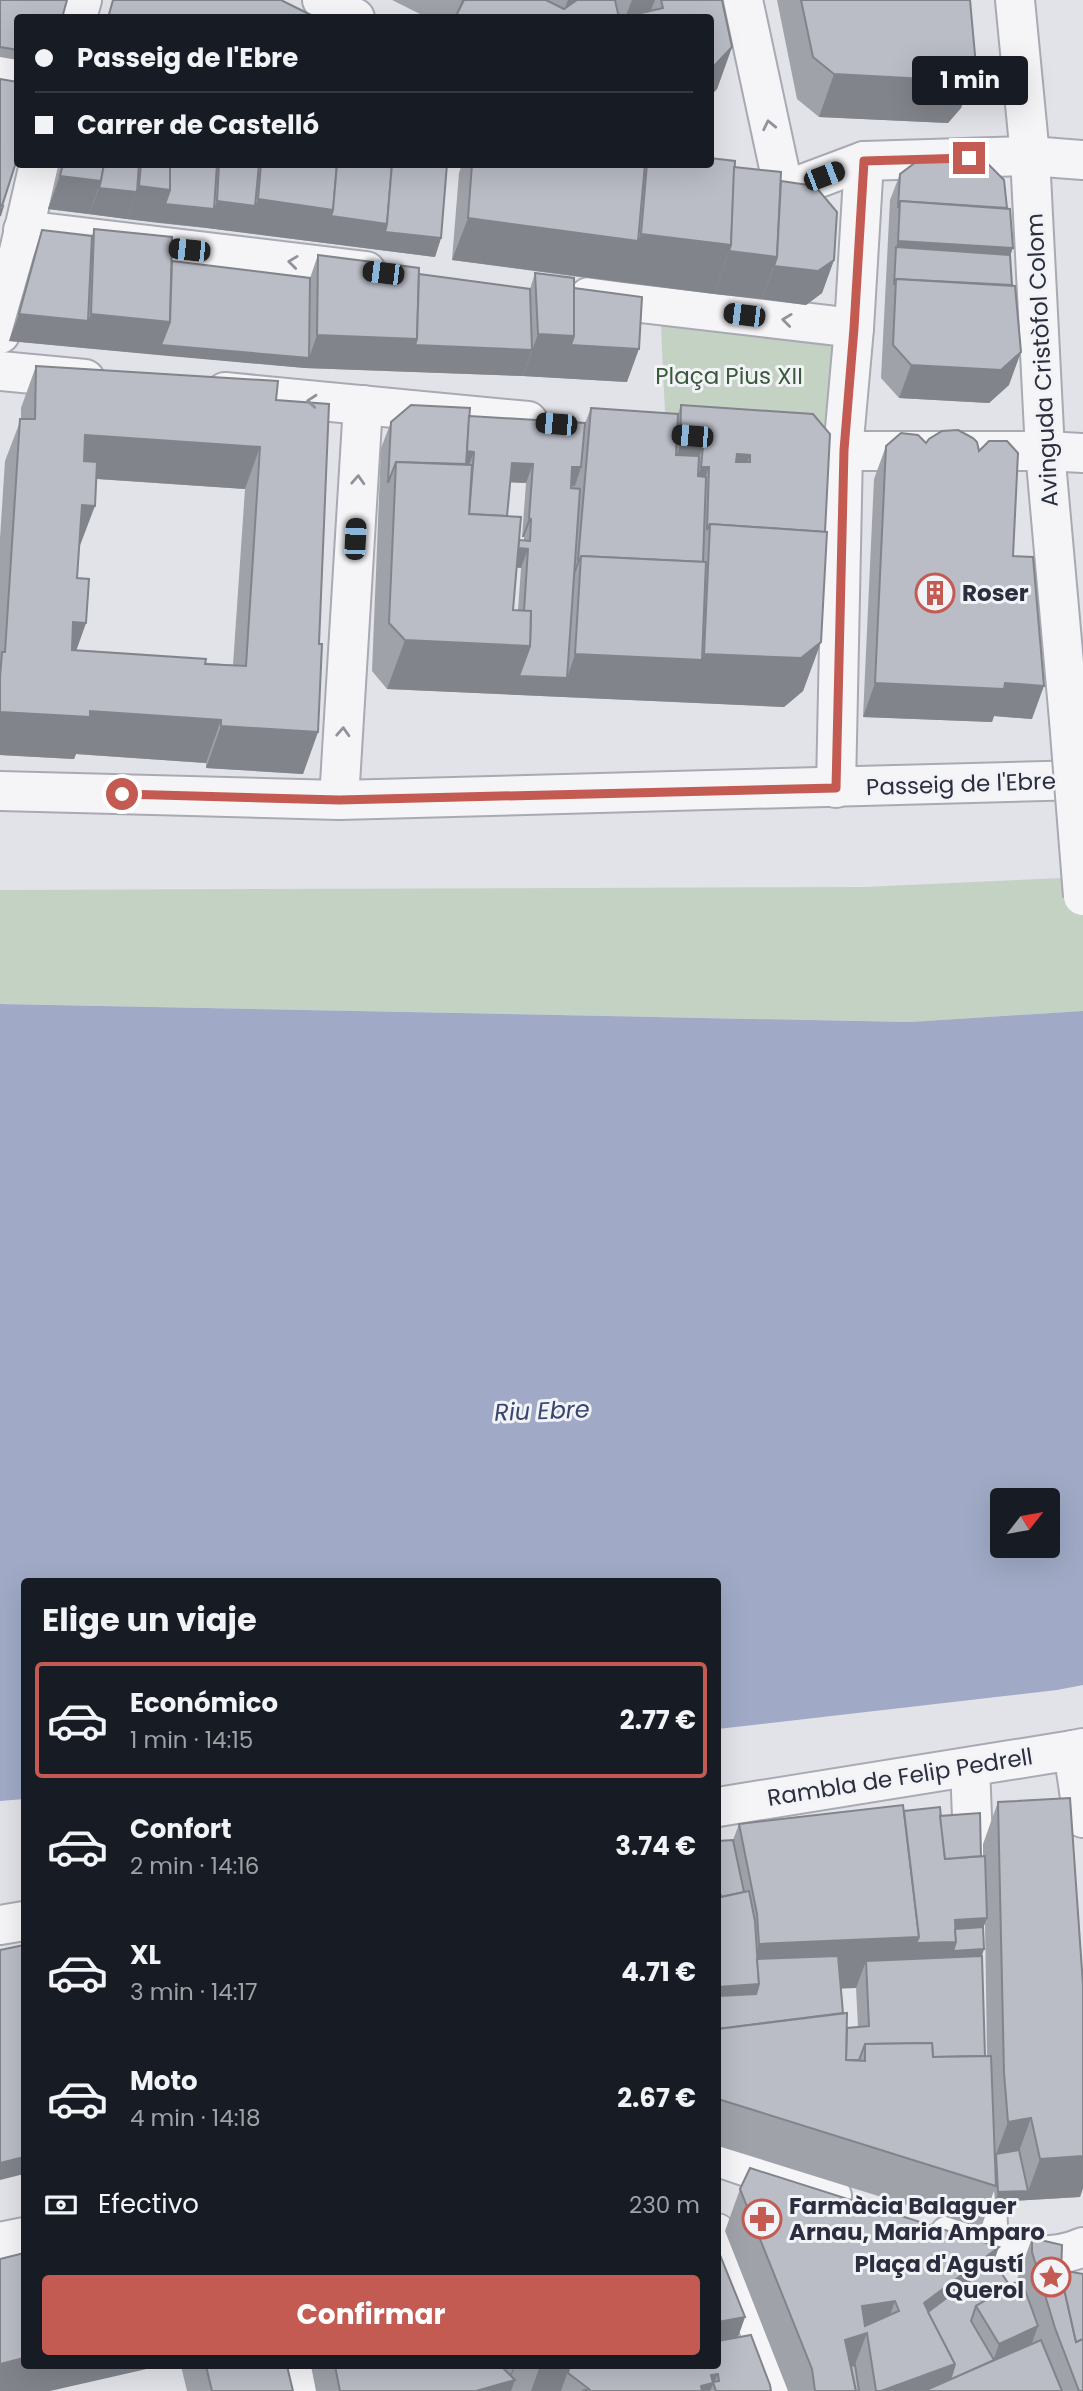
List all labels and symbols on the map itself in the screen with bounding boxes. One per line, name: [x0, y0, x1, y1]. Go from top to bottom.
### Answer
callout: 1 min: [911, 57, 1027, 106]
one-way arrow: [763, 119, 778, 131]
route end: [953, 142, 985, 174]
car: [801, 159, 848, 193]
street label: Avinguda Cristòfol Colom: [1018, 212, 1066, 508]
car: [168, 237, 211, 263]
one-way arrow: [287, 254, 299, 269]
car: [361, 260, 406, 286]
car: [722, 302, 767, 328]
one-way arrow: [781, 313, 792, 328]
park label: Plaça Pius XII: [655, 360, 803, 392]
one-way arrow: [306, 393, 318, 408]
car: [535, 412, 578, 436]
car: [671, 424, 714, 448]
one-way arrow: [350, 475, 365, 486]
car: [344, 517, 367, 561]
building icon: Roser: [914, 572, 956, 614]
place label: Roser: [962, 577, 1029, 609]
one-way arrow: [336, 726, 351, 737]
street label: Passeig de l'Ebre: [866, 765, 1056, 803]
route start: [106, 778, 138, 810]
water label: Riu Ebre: [494, 1392, 590, 1429]
north arrow: [990, 1488, 1060, 1558]
street label: Rambla de Felip Pedrell: [765, 1740, 1035, 1814]
place label: Farmàcia Balaguer Arnau, Maria Amparo: [789, 2190, 1045, 2248]
pharmacy icon: Farmàcia Balaguer Arnau, Maria Amparo: [741, 2198, 783, 2240]
place label: Plaça d'Agustí Querol: [855, 2248, 1024, 2306]
place icon: Plaça d'Agustí Querol: [1030, 2256, 1072, 2298]

